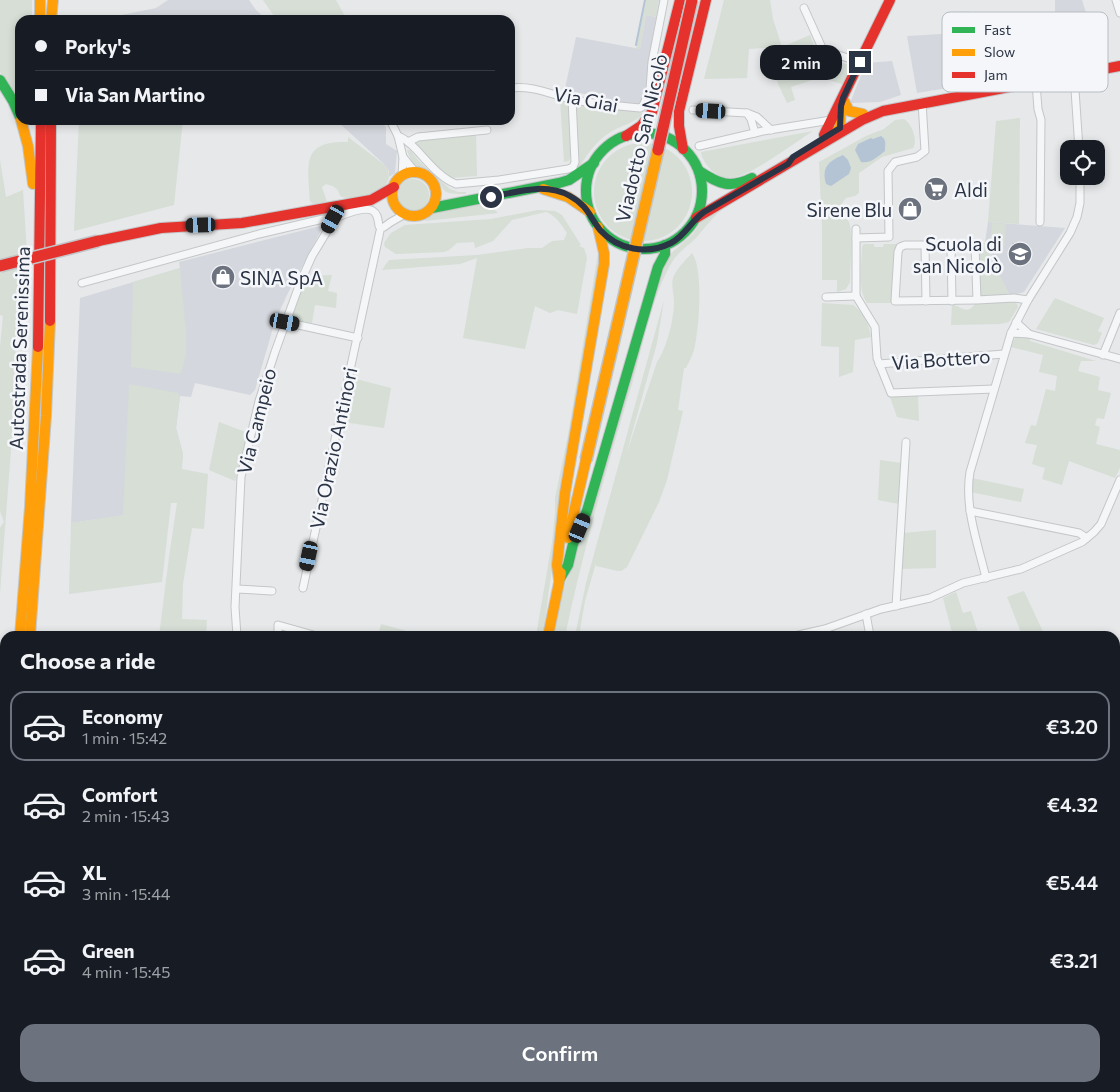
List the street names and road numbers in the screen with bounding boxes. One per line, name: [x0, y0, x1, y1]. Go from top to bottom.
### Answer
street label: Viadotto San Nicolò: [610, 52, 672, 224]
street label: Via Giai: [552, 81, 620, 117]
street label: Autostrada Serenissima: [4, 246, 34, 450]
street label: Via Bottero: [891, 344, 991, 374]
street label: Via Orazio Antinori: [305, 365, 361, 531]
street label: Via Campeio: [232, 366, 280, 476]

